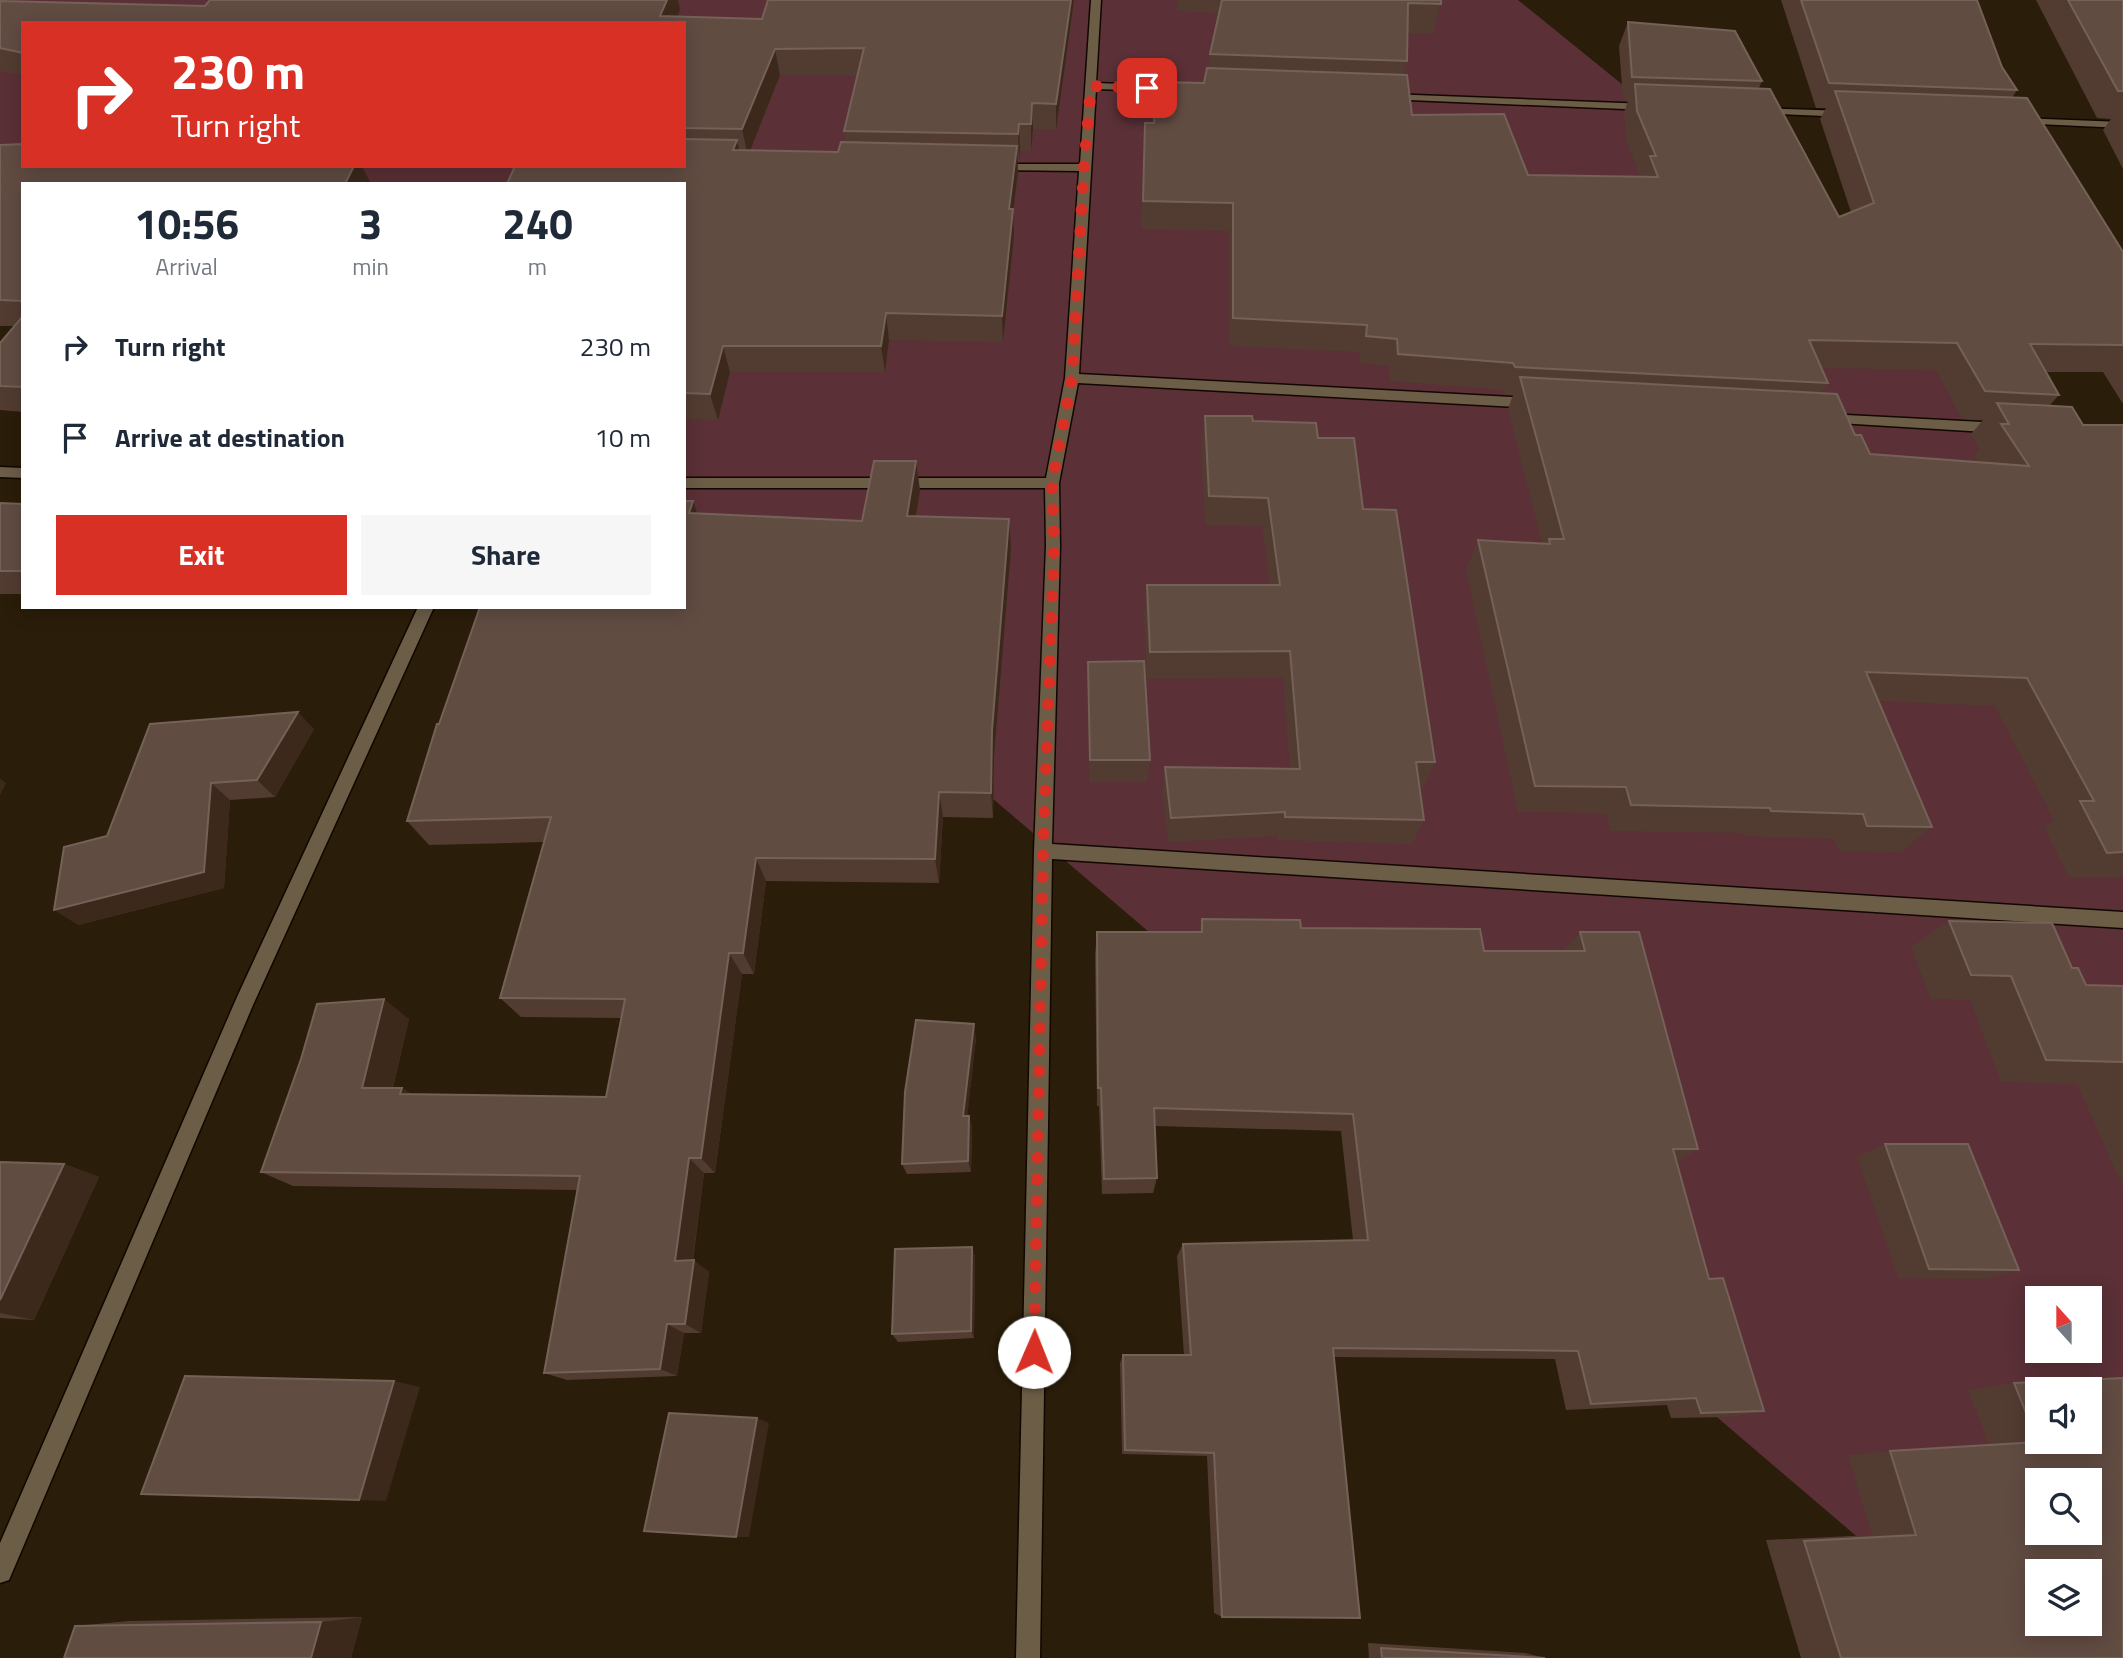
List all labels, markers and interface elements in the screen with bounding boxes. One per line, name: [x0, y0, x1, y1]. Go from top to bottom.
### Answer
text: 230 m: [171, 33, 305, 108]
icon: right: [56, 49, 147, 140]
pin: [1117, 58, 1177, 118]
icon: arrive: [1128, 69, 1166, 107]
text: Turn right: [171, 101, 300, 149]
text: 10:56: [134, 191, 239, 255]
text: 3: [359, 191, 382, 255]
text: 240: [502, 191, 573, 255]
text: Arrival: [155, 249, 218, 284]
text: min: [352, 249, 389, 284]
text: m: [528, 249, 547, 284]
text: Turn right: [115, 327, 226, 366]
text: 230 m: [580, 327, 651, 366]
icon: right: [56, 328, 94, 366]
text: Arrive at destination: [115, 418, 345, 457]
text: 10 m: [594, 418, 651, 457]
icon: arrive: [56, 419, 94, 457]
button: Exit: [56, 515, 347, 595]
button: Share: [361, 515, 651, 595]
north arrow: [2025, 1286, 2102, 1363]
map controls: [2025, 1286, 2102, 1636]
position arrow: [997, 1315, 1071, 1389]
button: sound: [2025, 1377, 2102, 1454]
button: search: [2025, 1468, 2102, 1545]
button: layers: [2025, 1559, 2102, 1636]

